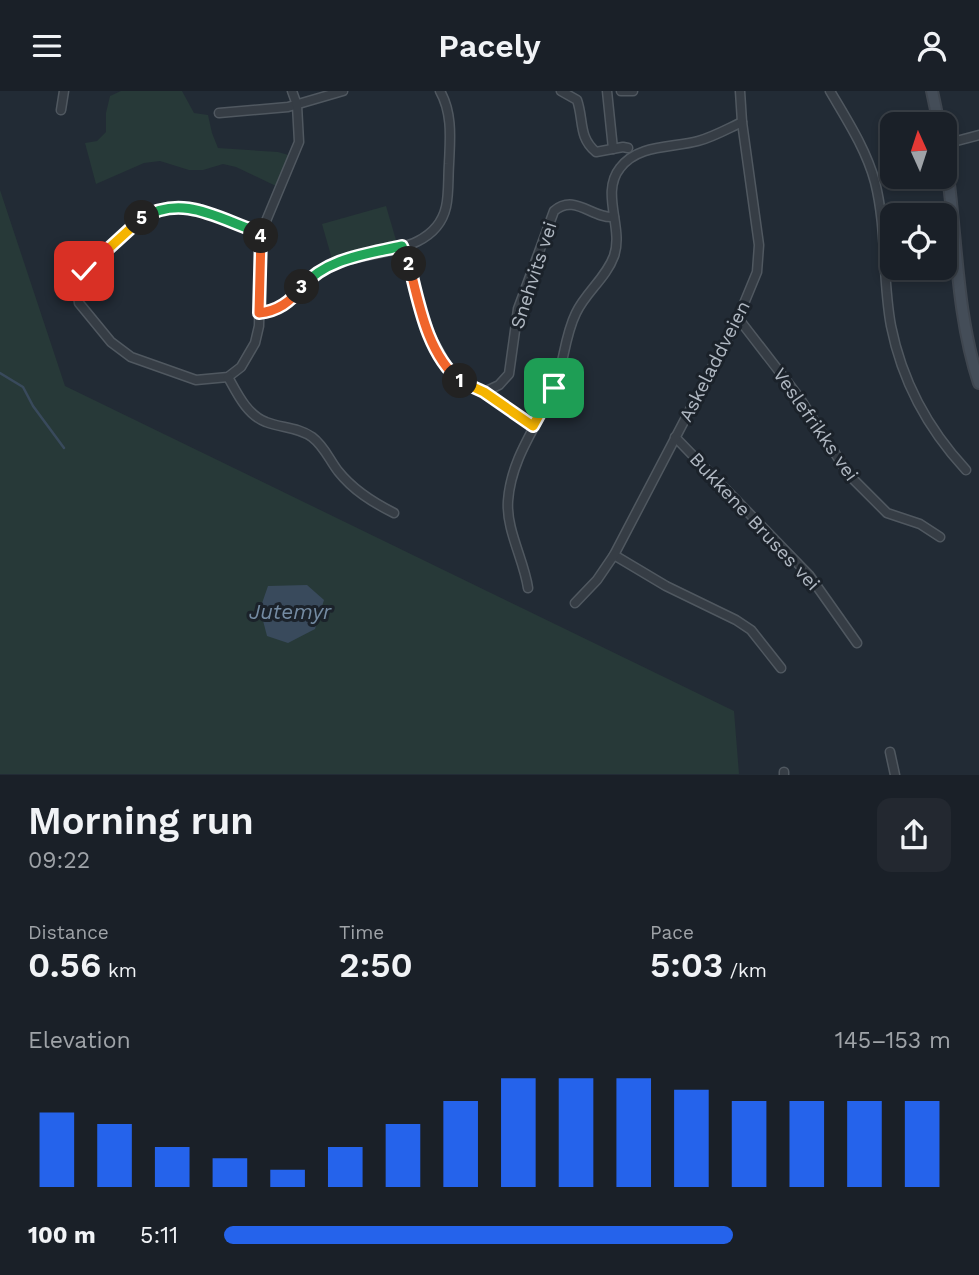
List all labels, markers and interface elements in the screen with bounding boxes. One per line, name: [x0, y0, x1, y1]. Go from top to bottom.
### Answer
icon: menu: [28, 27, 66, 65]
text: Pacely: [438, 27, 541, 65]
icon: person: [913, 27, 951, 65]
north arrow: [880, 112, 957, 189]
map controls: [880, 112, 957, 280]
pin: 5: [124, 201, 160, 235]
button: locate: [880, 203, 957, 280]
text: 5: [136, 206, 147, 229]
pin: 4: [244, 219, 278, 253]
street label: Snehvits vei: [505, 219, 562, 332]
text: 4: [254, 224, 267, 247]
pin: [54, 241, 114, 301]
pin: 2: [392, 247, 426, 281]
icon: check: [65, 252, 103, 290]
text: 2: [403, 252, 414, 275]
pin: 3: [284, 269, 320, 305]
text: 3: [296, 275, 307, 298]
street label: Askeladdveien: [674, 297, 755, 426]
pin: [524, 358, 584, 418]
pin: 1: [442, 363, 477, 399]
street label: Veslefrikks vei: [768, 363, 863, 485]
text: 1: [455, 369, 464, 392]
icon: arrive: [535, 369, 573, 407]
street label: Bukkene Bruses vei: [685, 448, 825, 595]
water label: Jutemyr: [249, 599, 332, 624]
button: share: [877, 798, 951, 872]
text: Morning run: [28, 799, 254, 843]
text: 09:22: [28, 847, 90, 874]
text: Distance: [28, 921, 109, 944]
text: Time: [339, 921, 384, 944]
text: Pace: [650, 921, 694, 944]
text: 0.56: [28, 944, 101, 986]
text: 2:50: [339, 944, 413, 986]
text: 5:03: [650, 944, 723, 986]
text: km: [101, 959, 137, 982]
text: /km: [723, 959, 767, 982]
text: Elevation: [28, 1027, 131, 1054]
text: 145–153 m: [835, 1027, 951, 1054]
text: 100 m: [28, 1222, 96, 1249]
text: 5:11: [140, 1222, 178, 1249]

